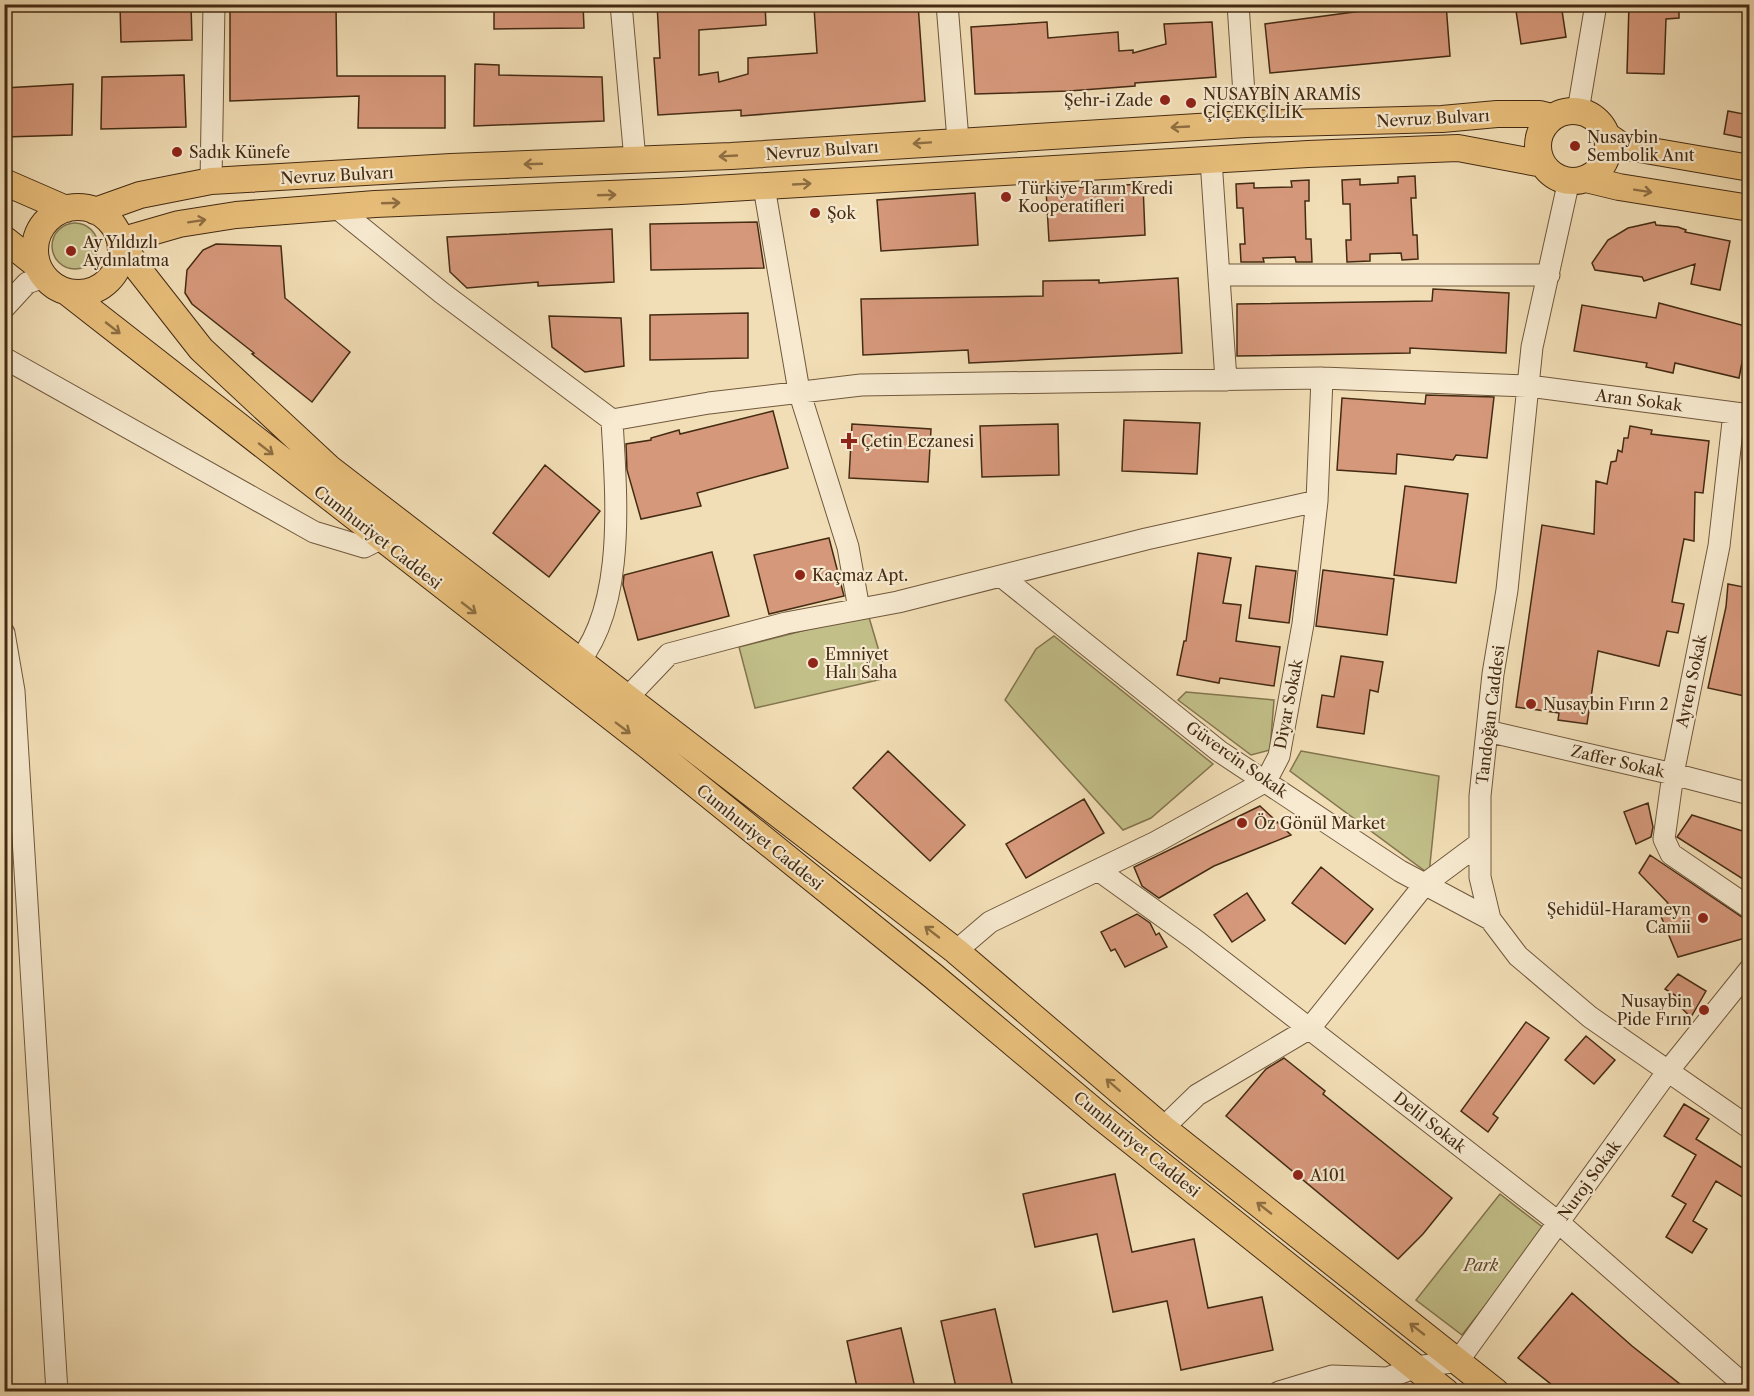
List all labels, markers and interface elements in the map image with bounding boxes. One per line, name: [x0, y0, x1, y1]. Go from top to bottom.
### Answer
place label: NUSAYBİN ARAMİS ÇİÇEKÇİLİK: [1203, 84, 1361, 122]
place label: Şehr-i Zade: [1064, 90, 1153, 110]
marker: Şehr-i Zade: [1158, 93, 1172, 107]
marker: NUSAYBİN ARAMİS ÇİÇEKÇİLİK: [1184, 96, 1198, 110]
street label: Nevruz Bulvarı: [1376, 105, 1490, 131]
one-way arrow: [1170, 121, 1190, 132]
place label: Nusaybin Sembolik Anıt: [1587, 127, 1695, 165]
street label: Nevruz Bulvarı: [765, 136, 879, 164]
one-way arrow: [913, 138, 933, 149]
marker: Nusaybin Sembolik Anıt: [1568, 139, 1582, 153]
place label: Sadık Künefe: [189, 142, 290, 162]
marker: Sadık Künefe: [170, 145, 184, 159]
one-way arrow: [718, 151, 738, 162]
one-way arrow: [523, 159, 543, 170]
street label: Nevruz Bulvarı: [280, 162, 394, 188]
place label: Türkiye Tarım Kredi Kooperatifleri: [1018, 178, 1173, 216]
one-way arrow: [791, 179, 811, 190]
one-way arrow: [1633, 186, 1653, 197]
one-way arrow: [597, 189, 617, 200]
marker: Türkiye Tarım Kredi Kooperatifleri: [999, 190, 1013, 204]
one-way arrow: [381, 198, 401, 209]
place label: Şok: [827, 203, 856, 223]
marker: Şok: [808, 206, 822, 220]
one-way arrow: [187, 216, 207, 227]
place label: Ay Yıldızlı Aydınlatma: [82, 232, 170, 270]
marker: Ay Yıldızlı Aydınlatma: [64, 244, 78, 258]
one-way arrow: [105, 322, 121, 335]
street label: Aran Sokak: [1593, 385, 1684, 415]
place label: Çetin Eczanesi: [861, 431, 974, 451]
marker: Çetin Eczanesi: [842, 434, 856, 448]
one-way arrow: [258, 442, 274, 455]
street label: Cumhuriyet Caddesi: [310, 481, 446, 593]
place label: Kaçmaz Apt.: [812, 565, 908, 585]
marker: Kaçmaz Apt.: [793, 568, 807, 582]
one-way arrow: [461, 601, 477, 614]
street label: Ayten Sokak: [1671, 632, 1711, 730]
place label: Emniyet Halı Saha: [825, 644, 898, 682]
street label: Tandoğan Caddesi: [1472, 644, 1509, 786]
marker: Emniyet Halı Saha: [806, 656, 820, 670]
street label: Diyar Sokak: [1269, 657, 1307, 751]
place label: Nusaybin Fırın 2: [1543, 694, 1669, 714]
marker: Nusaybin Fırın 2: [1524, 697, 1538, 711]
street label: Güvercin Sokak: [1182, 717, 1292, 802]
one-way arrow: [615, 721, 631, 734]
street label: Zaffer Sokak: [1569, 740, 1668, 782]
street label: Cumhuriyet Caddesi: [693, 780, 827, 894]
place label: Öz Gönül Market: [1254, 813, 1386, 833]
marker: Öz Gönül Market: [1235, 816, 1249, 830]
place label: Şehidül-Harameyn Camii: [1547, 899, 1691, 937]
marker: Şehidül-Harameyn Camii: [1696, 911, 1710, 925]
one-way arrow: [924, 926, 940, 939]
place label: Nusaybin Pide Fırın: [1617, 991, 1692, 1029]
marker: Nusaybin Pide Fırın: [1697, 1003, 1711, 1017]
one-way arrow: [1105, 1079, 1121, 1092]
street label: Cumhuriyet Caddesi: [1070, 1087, 1204, 1201]
street label: Delil Sokak: [1390, 1087, 1471, 1157]
street label: Nuroj Sokak: [1553, 1136, 1625, 1224]
place label: A101: [1309, 1165, 1346, 1185]
marker: A101: [1291, 1168, 1305, 1182]
one-way arrow: [1256, 1202, 1272, 1215]
park label: Park: [1462, 1255, 1499, 1275]
one-way arrow: [1410, 1322, 1426, 1335]

